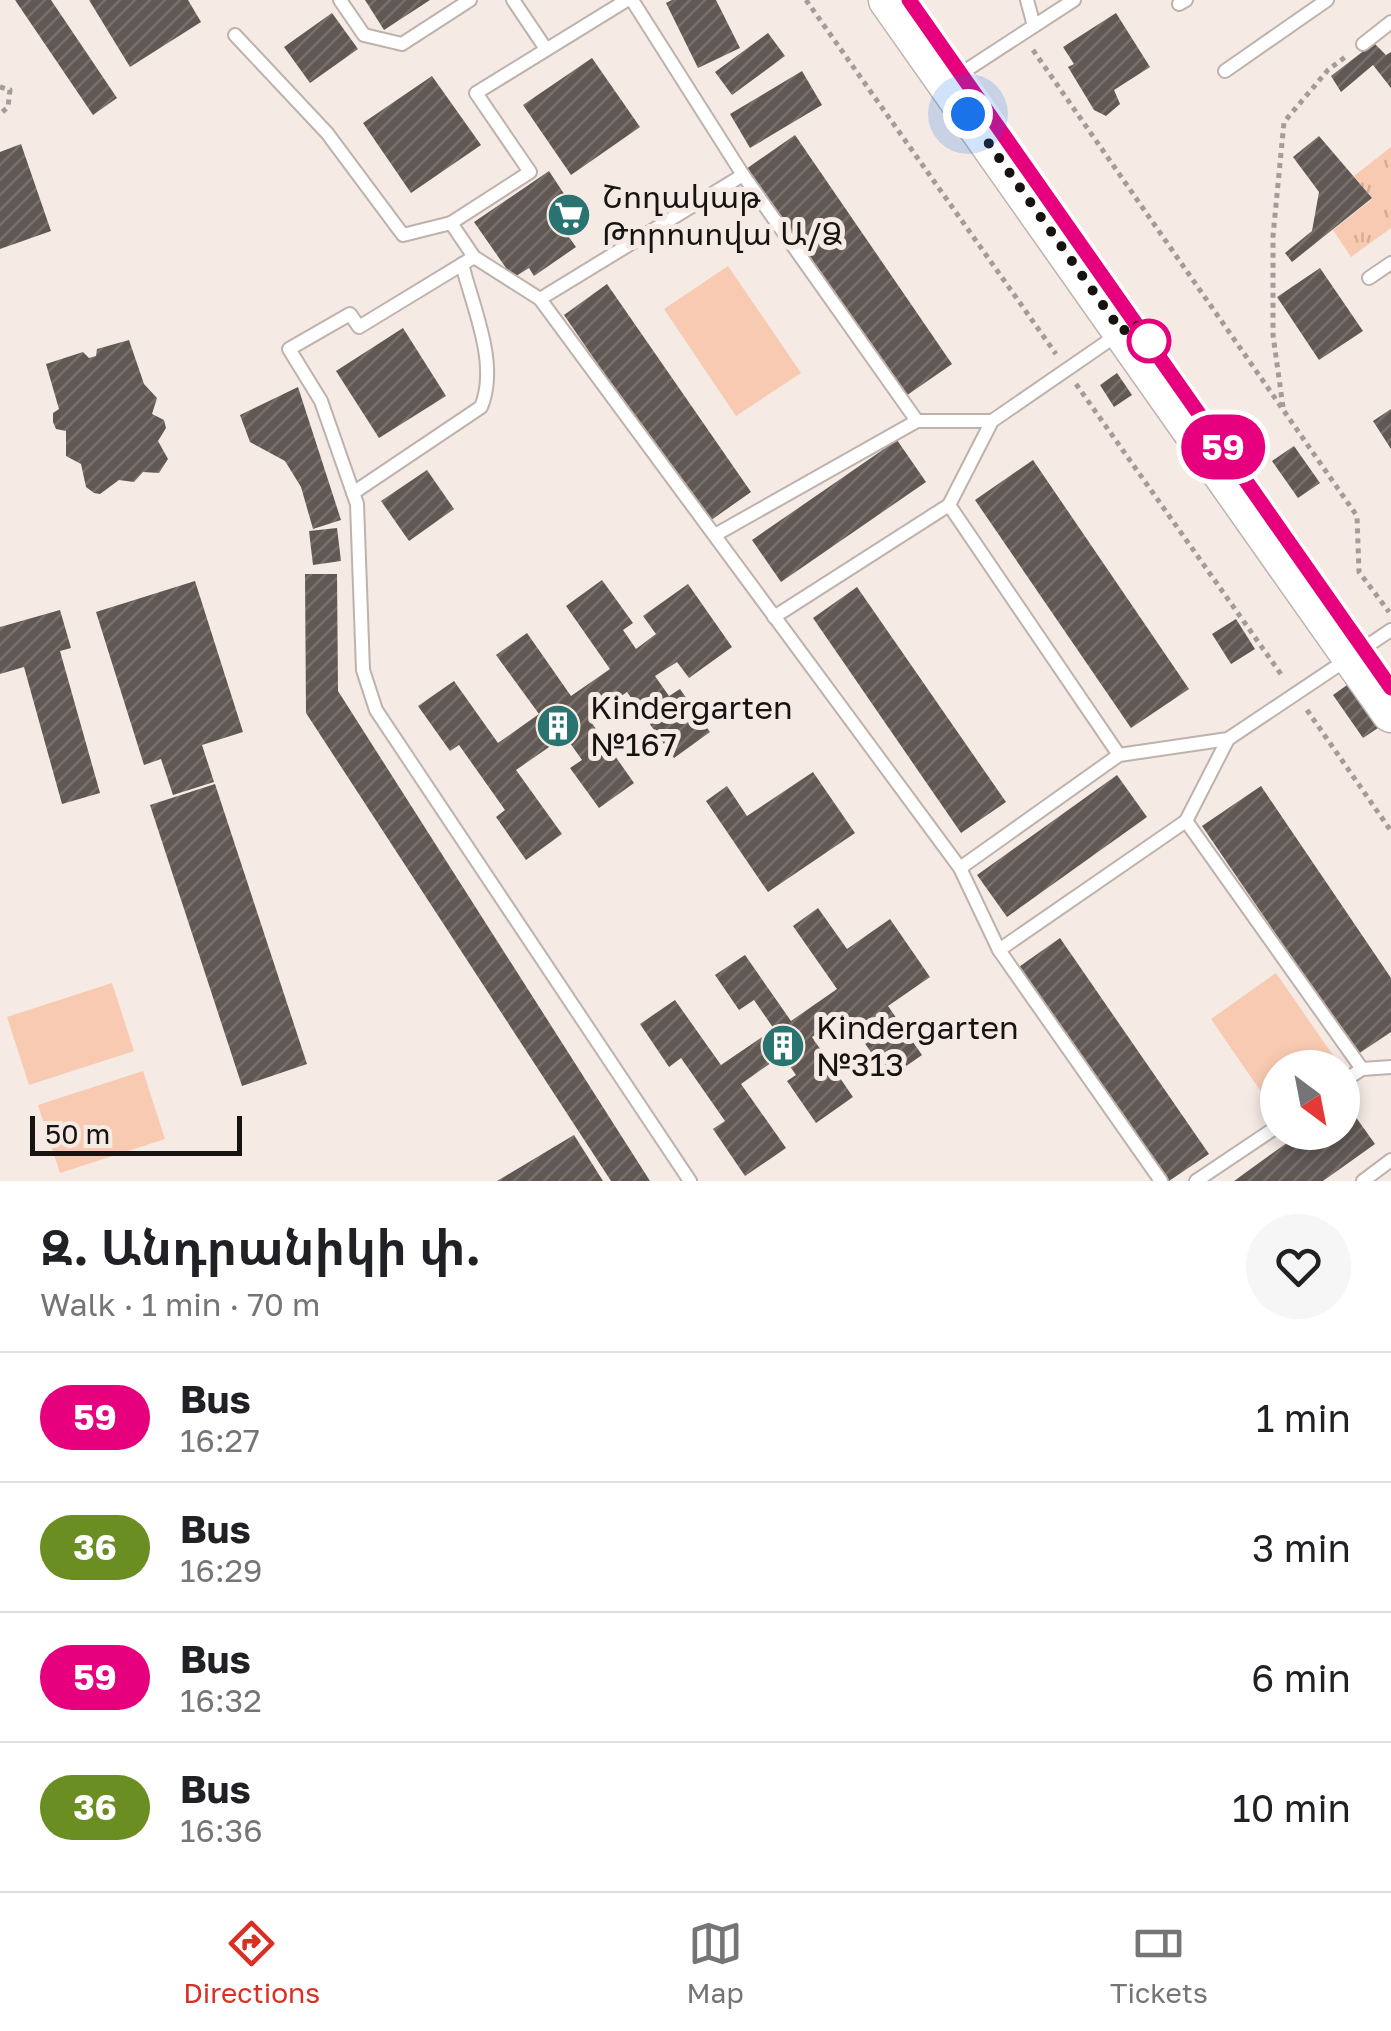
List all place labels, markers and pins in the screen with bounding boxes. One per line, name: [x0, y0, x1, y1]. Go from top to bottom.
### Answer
place label: Շողակաթ Թորոսովա Ա/Ձ: [602, 177, 843, 253]
supermarket icon: Շողակաթ Թորոսովա Ա/Ձ: [546, 192, 592, 238]
unlabelled marker: [1128, 320, 1170, 362]
place label: Kindergarten №167: [590, 688, 793, 763]
building icon: Kindergarten №167: [535, 703, 581, 749]
place label: Kindergarten №313: [816, 1008, 1019, 1083]
building icon: Kindergarten №313: [760, 1023, 806, 1069]

